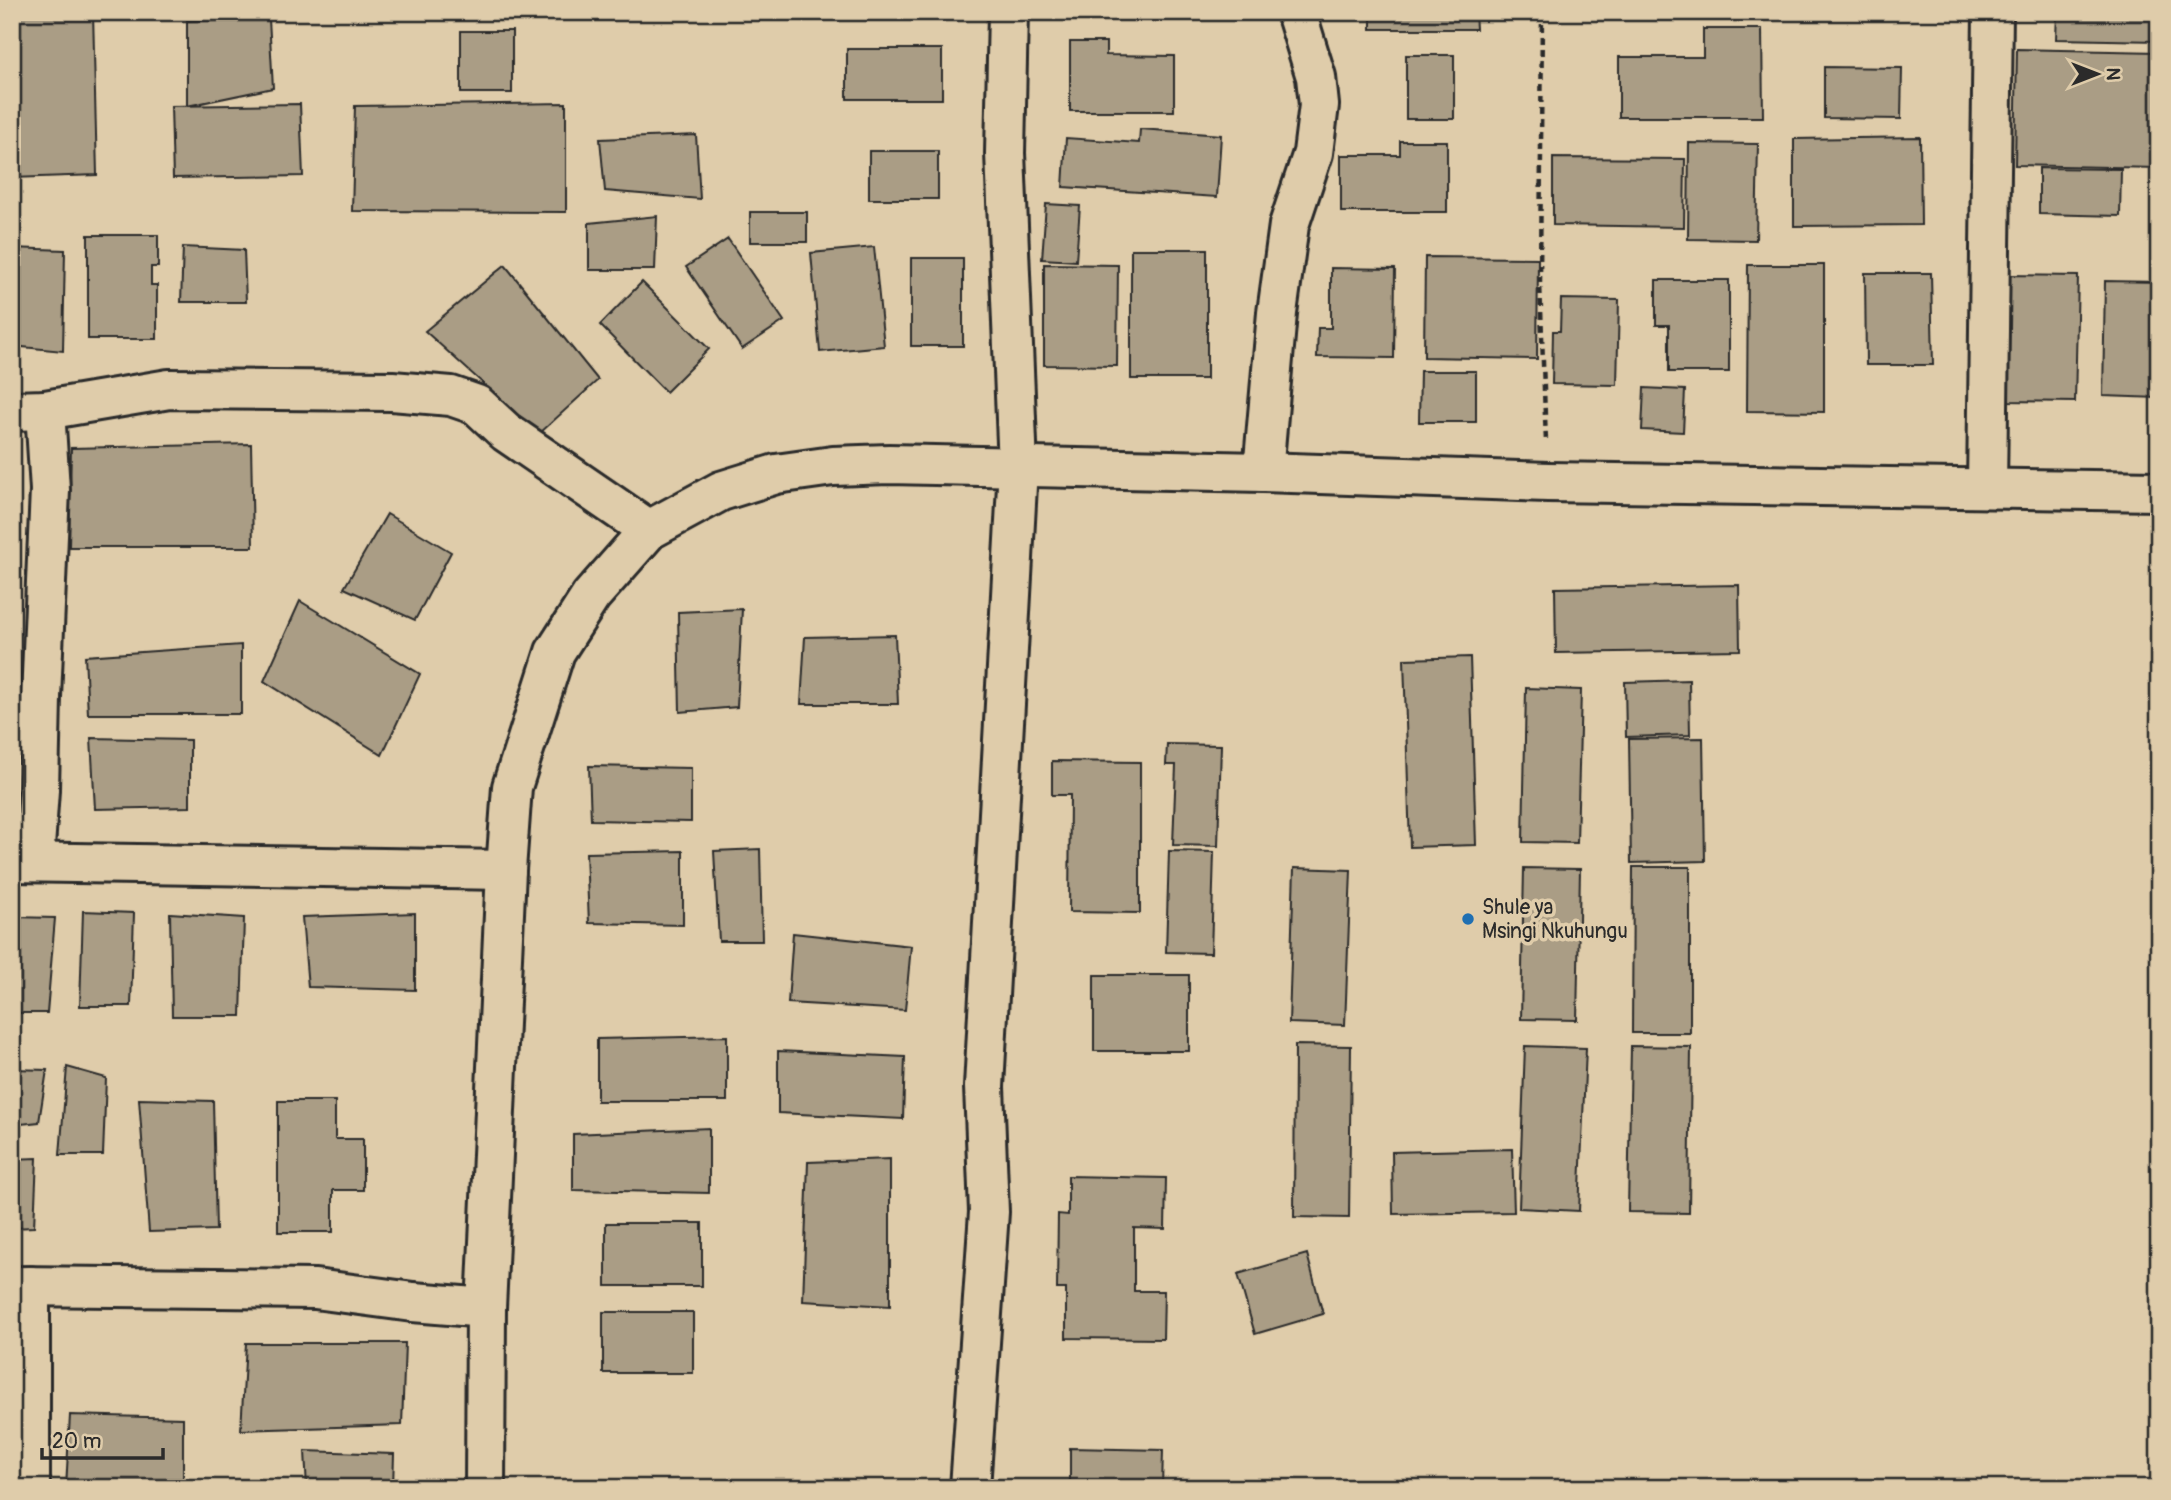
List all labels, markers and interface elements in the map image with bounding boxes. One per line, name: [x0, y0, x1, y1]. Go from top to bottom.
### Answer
north arrow: [2062, 38, 2132, 108]
text: N: [2101, 68, 2125, 81]
place label: Shule ya Msingi Nkuhungu: [1482, 894, 1628, 945]
marker: Shule ya Msingi Nkuhungu: [1460, 911, 1476, 927]
scale bar: [42, 1416, 163, 1460]
text: 20 m: [52, 1428, 101, 1455]

